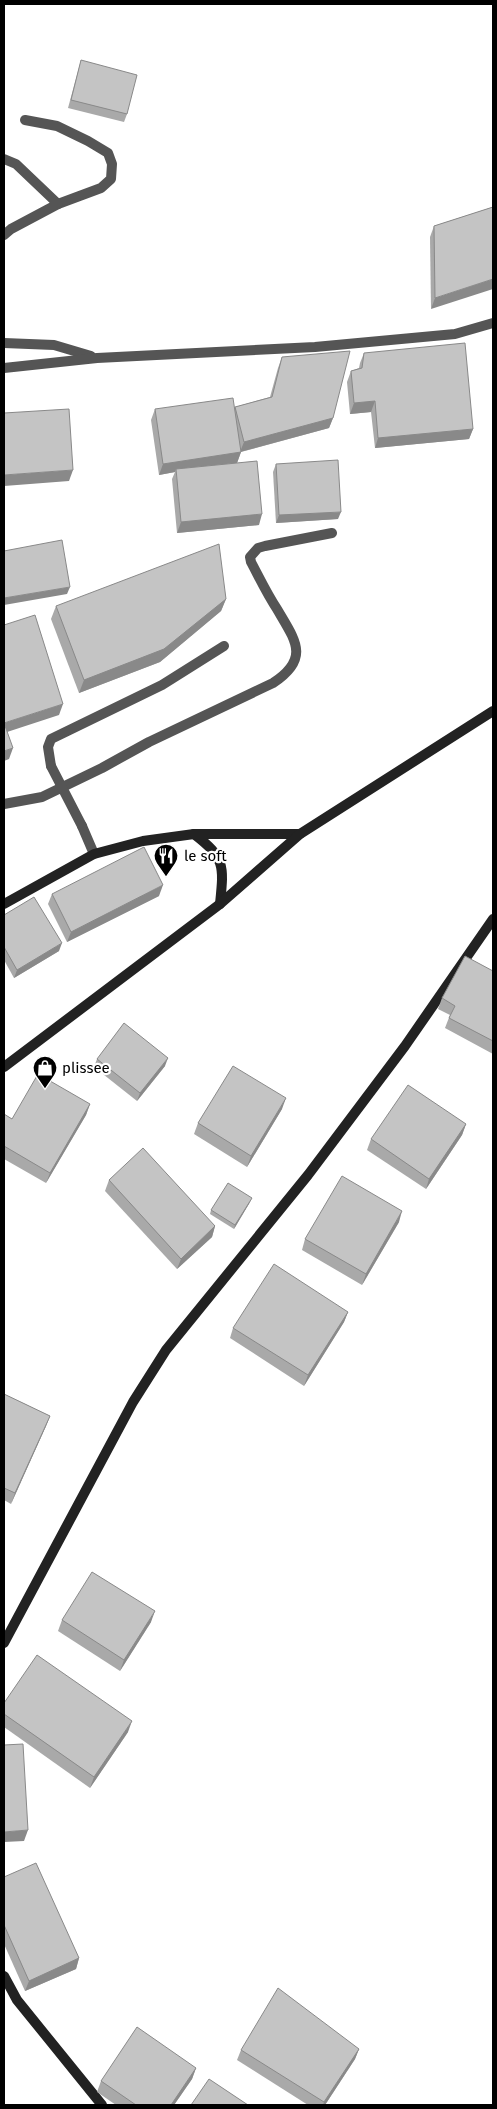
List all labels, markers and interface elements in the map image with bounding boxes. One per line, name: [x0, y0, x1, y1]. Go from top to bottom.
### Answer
restaurant icon: le soft: [153, 843, 179, 877]
place label: le soft: [184, 847, 227, 865]
shop icon: plissee: [32, 1055, 58, 1089]
place label: plissee: [62, 1059, 110, 1077]

